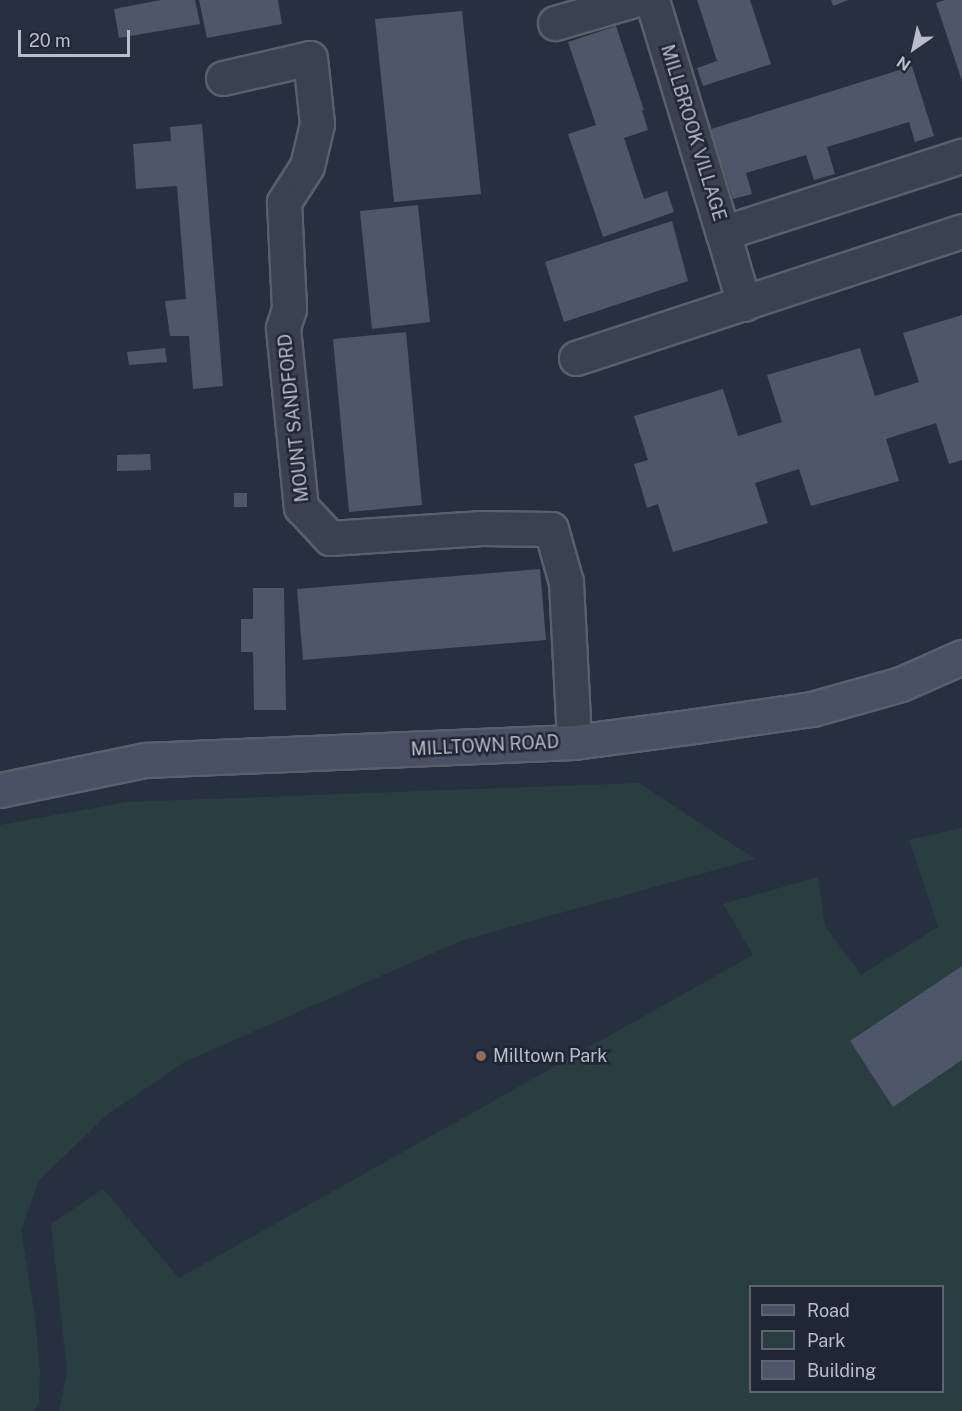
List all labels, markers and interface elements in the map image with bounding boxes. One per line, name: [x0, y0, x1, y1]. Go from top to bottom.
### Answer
scale bar: [21, 18, 134, 56]
north arrow: [884, 18, 944, 78]
text: 20 m: [29, 30, 71, 51]
street label: MILLBROOK VILLAGE: [656, 42, 730, 224]
text: N: [893, 52, 914, 75]
street label: MOUNT SANDFORD: [274, 333, 314, 503]
street label: MILLTOWN ROAD: [410, 731, 560, 761]
place label: Milltown Park: [493, 1045, 607, 1067]
marker: Milltown Park: [474, 1049, 488, 1063]
legend: [749, 1285, 944, 1393]
text: Road: [807, 1300, 850, 1321]
text: Park: [807, 1330, 845, 1351]
text: Building: [807, 1360, 876, 1381]

